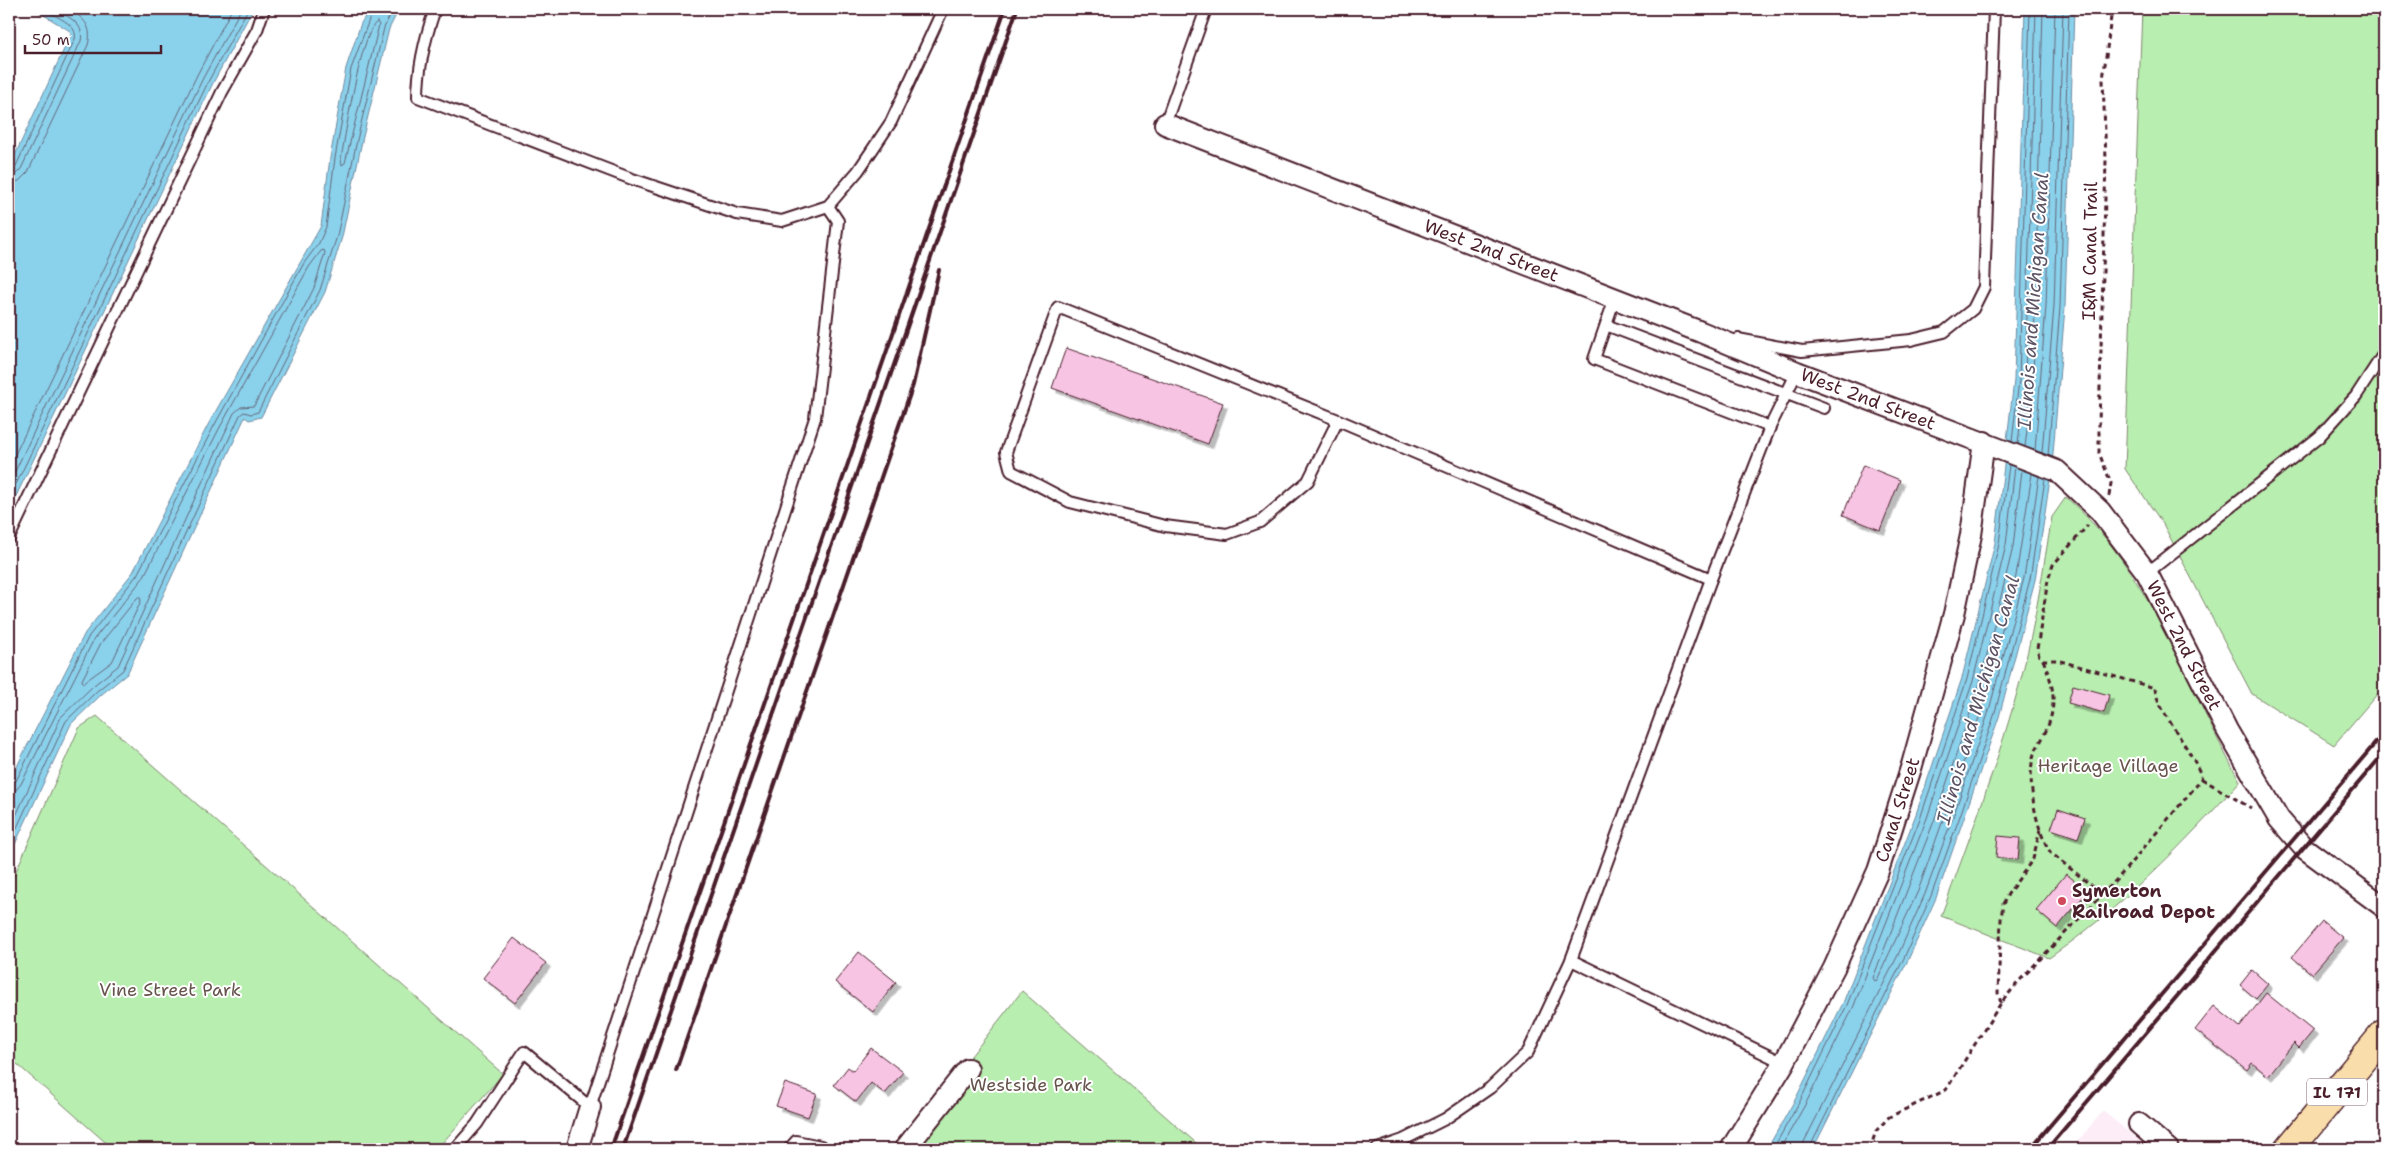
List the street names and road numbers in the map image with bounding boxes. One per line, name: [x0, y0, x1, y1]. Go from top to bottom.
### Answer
street label: I&M Canal Trail: [2077, 181, 2103, 320]
street label: West 2nd Street: [1420, 214, 1562, 288]
street label: West 2nd Street: [1797, 362, 1939, 436]
street label: West 2nd Street: [2141, 576, 2227, 715]
street label: Canal Street: [1870, 755, 1926, 865]
road number: IL 171: [2307, 1078, 2367, 1106]

